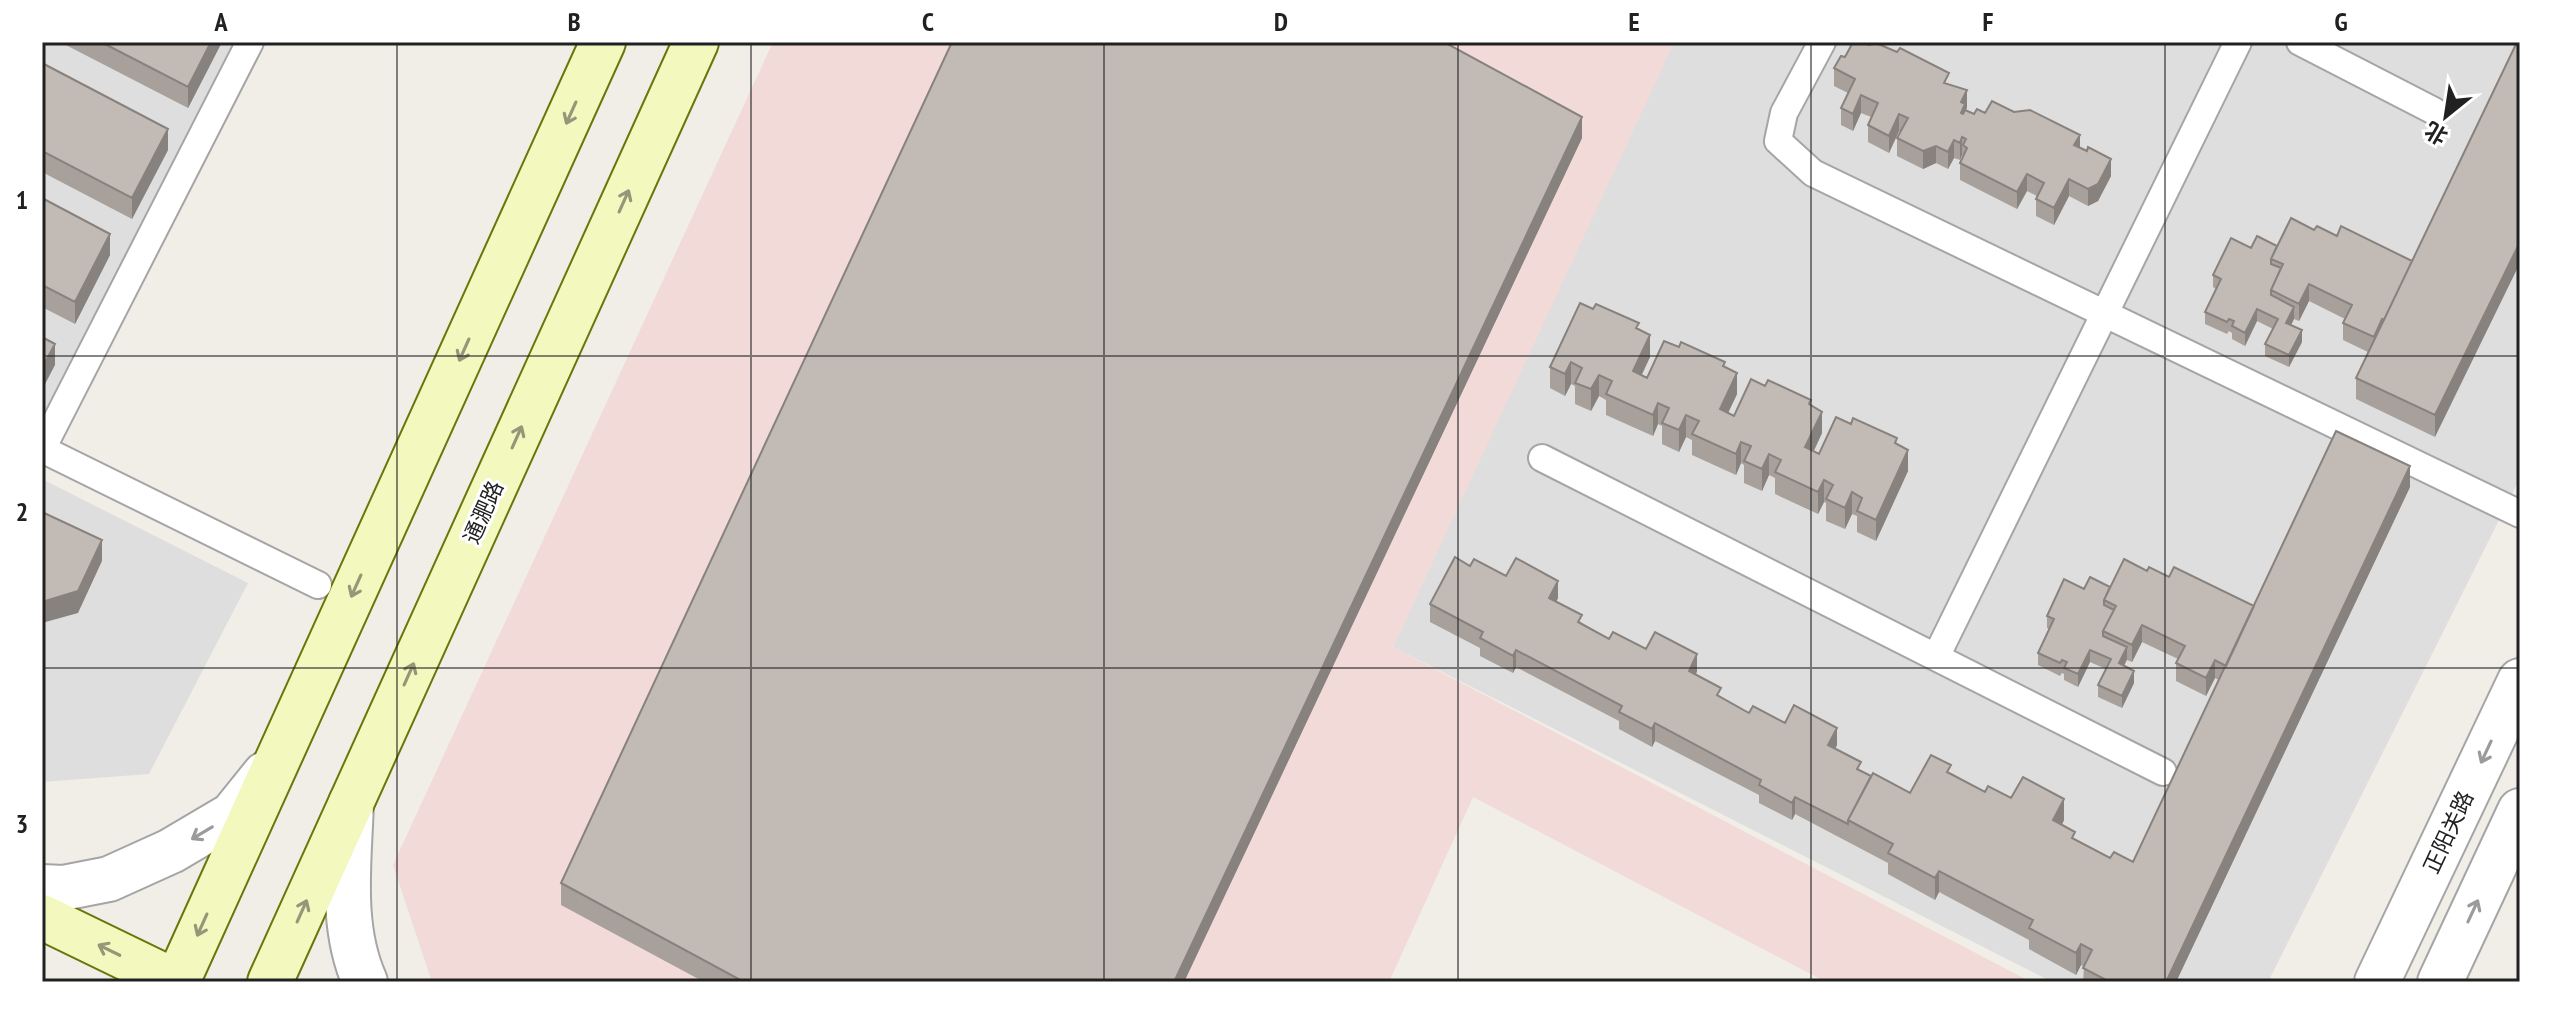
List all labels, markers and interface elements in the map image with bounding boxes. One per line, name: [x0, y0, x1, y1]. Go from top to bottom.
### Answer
text: A: [213, 5, 228, 38]
text: B: [568, 5, 581, 38]
text: C: [922, 5, 934, 38]
text: D: [1274, 5, 1288, 38]
text: E: [1628, 5, 1640, 38]
text: F: [1983, 5, 1994, 38]
text: G: [2334, 5, 2348, 38]
north arrow: [2406, 76, 2486, 156]
one-way arrow: [563, 101, 578, 125]
text: 北: [2419, 116, 2453, 151]
text: 1: [16, 183, 28, 216]
one-way arrow: [617, 189, 632, 213]
one-way arrow: [455, 337, 470, 361]
one-way arrow: [510, 426, 525, 450]
street label: 通淝路: [457, 476, 509, 548]
text: 2: [16, 495, 28, 528]
one-way arrow: [348, 574, 363, 598]
one-way arrow: [403, 662, 418, 687]
one-way arrow: [2478, 739, 2493, 763]
street label: 正阳关路: [2417, 786, 2479, 878]
text: 3: [16, 807, 28, 840]
one-way arrow: [191, 825, 214, 841]
one-way arrow: [295, 899, 310, 923]
one-way arrow: [2466, 900, 2481, 924]
one-way arrow: [194, 912, 209, 937]
one-way arrow: [98, 942, 122, 957]

